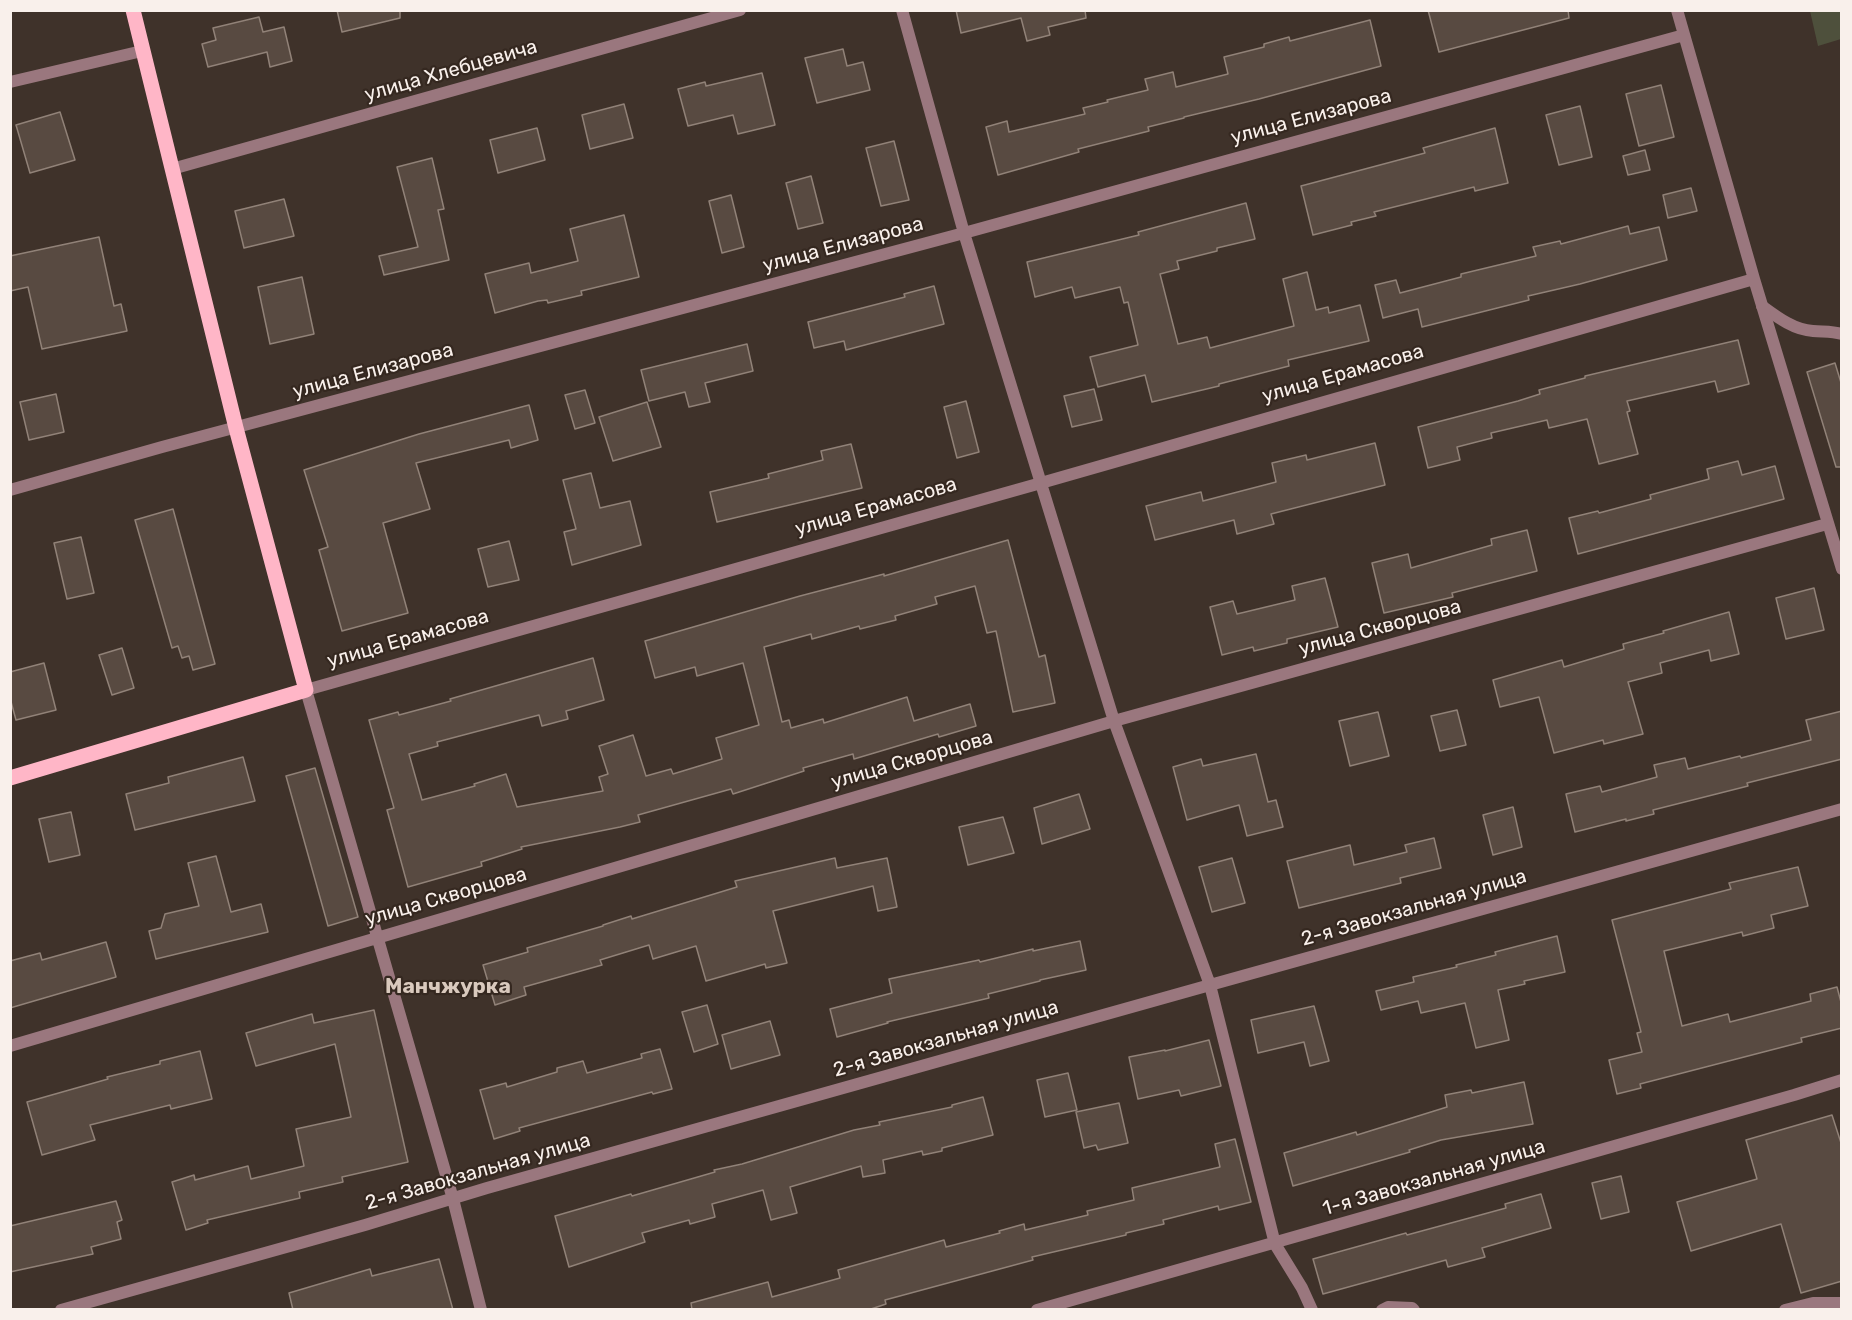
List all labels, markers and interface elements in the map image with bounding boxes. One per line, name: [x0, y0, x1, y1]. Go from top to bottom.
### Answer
street label: улица Хлебцевича: [362, 35, 540, 107]
street label: улица Елизарова: [1228, 84, 1394, 150]
street label: улица Елизарова: [760, 212, 926, 278]
street label: улица Елизарова: [290, 338, 456, 404]
street label: улица Ерамасова: [1259, 339, 1427, 409]
street label: улица Ерамасова: [792, 472, 960, 542]
street label: улица Скворцова: [1296, 595, 1464, 661]
street label: улица Ерамасова: [324, 604, 492, 674]
street label: улица Скворцова: [828, 725, 996, 795]
street label: улица Скворцова: [362, 862, 530, 932]
street label: 2-я Завокзальная улица: [1299, 864, 1529, 952]
district label: Манчжурка: [385, 974, 511, 1000]
street label: 2-я Завокзальная улица: [831, 995, 1061, 1083]
street label: 2-я Завокзальная улица: [363, 1128, 593, 1216]
street label: 1-я Завокзальная улица: [1320, 1135, 1548, 1221]

